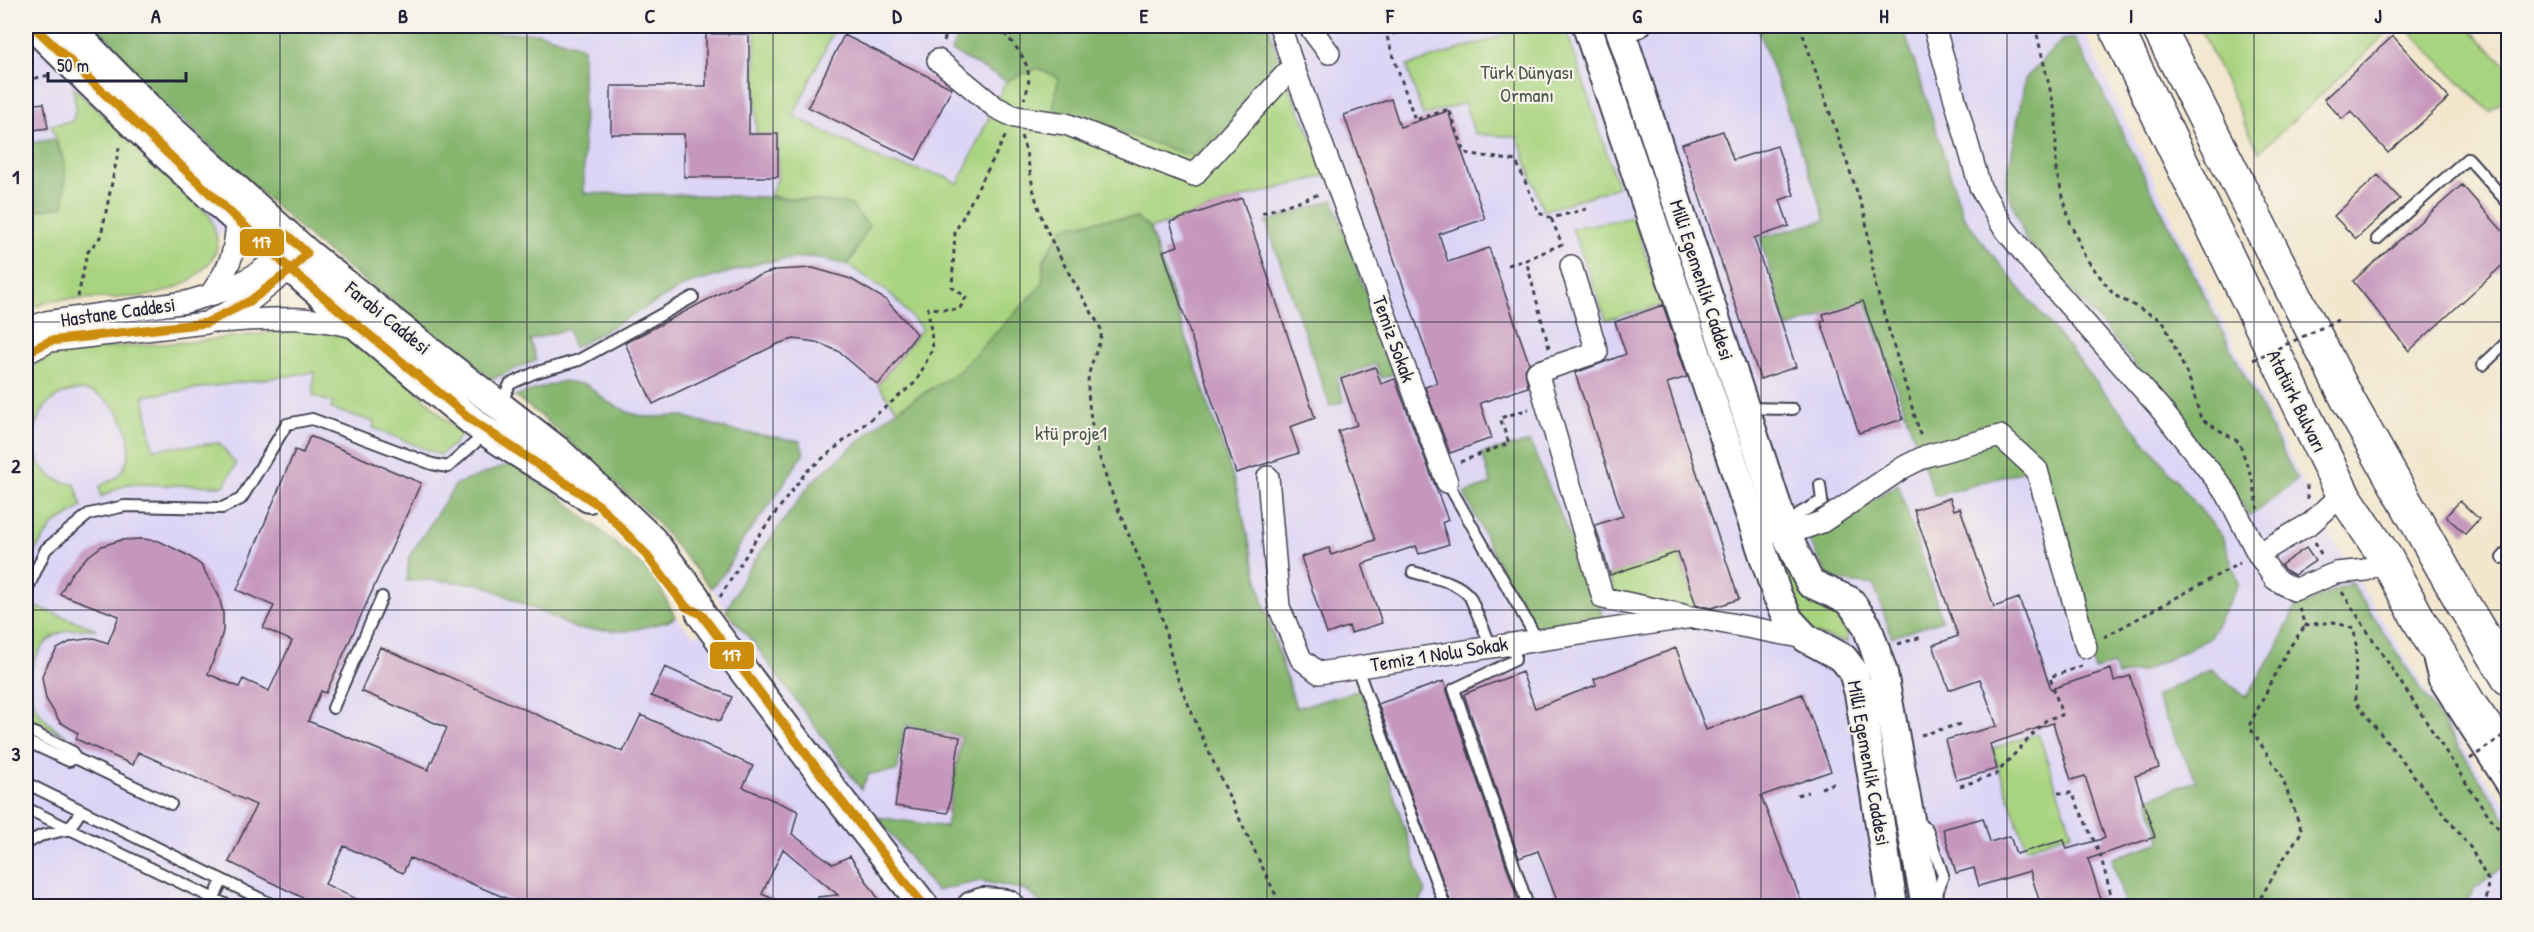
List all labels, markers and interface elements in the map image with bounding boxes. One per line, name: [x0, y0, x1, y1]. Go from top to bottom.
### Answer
text: A: [151, 2, 161, 29]
text: B: [398, 2, 408, 29]
text: C: [645, 2, 656, 29]
text: D: [892, 2, 902, 29]
text: E: [1140, 2, 1149, 29]
text: F: [1385, 2, 1395, 29]
text: G: [1632, 2, 1642, 29]
text: H: [1879, 2, 1889, 29]
text: I: [2129, 2, 2133, 29]
text: J: [2374, 2, 2382, 29]
scale bar: [48, 45, 186, 83]
text: 50 m: [57, 53, 89, 78]
park label: Türk Dünyası Ormanı: [1481, 58, 1573, 108]
text: 1: [12, 163, 20, 190]
street label: Milli Egemenlik Caddesi: [1664, 196, 1741, 364]
line badge: 117: [239, 228, 285, 257]
text: 117: [252, 231, 272, 253]
street label: Farabi Caddesi: [339, 274, 437, 360]
street label: Hastane Caddesi: [59, 290, 177, 333]
street label: Temiz Sokak: [1366, 292, 1423, 386]
street label: Atatürk Bulvarı: [2261, 345, 2334, 457]
park label: ktü proje1: [1035, 419, 1107, 446]
text: 2: [11, 452, 21, 479]
street label: Temiz 1 Nolu Sokak: [1368, 629, 1510, 678]
line badge: 117: [709, 641, 755, 670]
text: 117: [722, 644, 742, 666]
street label: Milli Egemenlik Caddesi: [1842, 678, 1897, 848]
text: 3: [12, 740, 21, 767]

